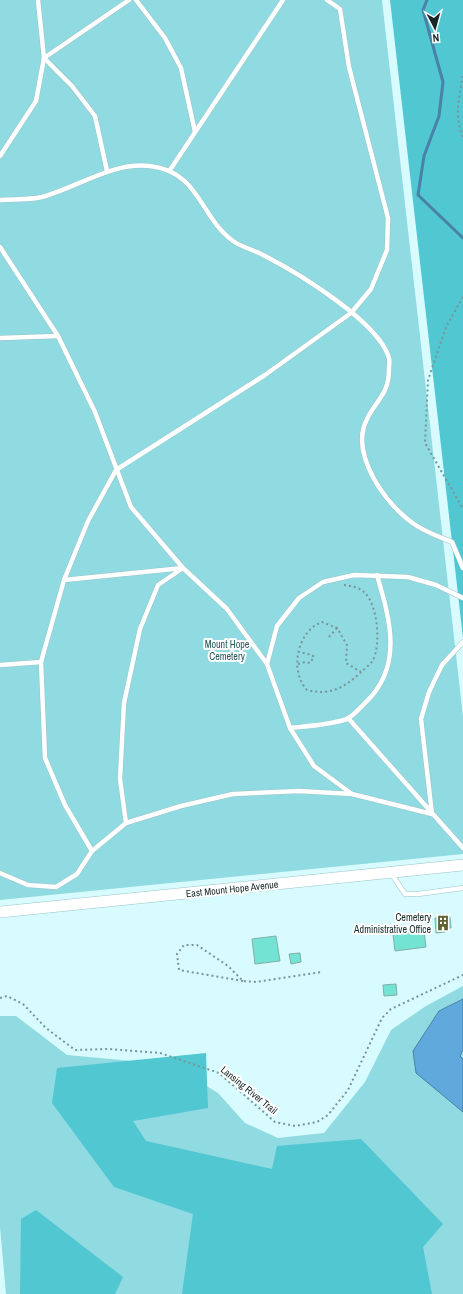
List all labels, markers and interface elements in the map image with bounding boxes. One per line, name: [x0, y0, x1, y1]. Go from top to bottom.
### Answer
north arrow: [415, 8, 455, 48]
text: N: [432, 31, 440, 45]
park label: Mount Hope Cemetery: [205, 638, 250, 663]
street label: East Mount Hope Avenue: [185, 878, 279, 900]
place label: Cemetery Administrative Office: [353, 911, 432, 936]
building icon: Cemetery Administrative Office: [434, 914, 452, 932]
street label: Lansing River Trail: [218, 1063, 280, 1117]

